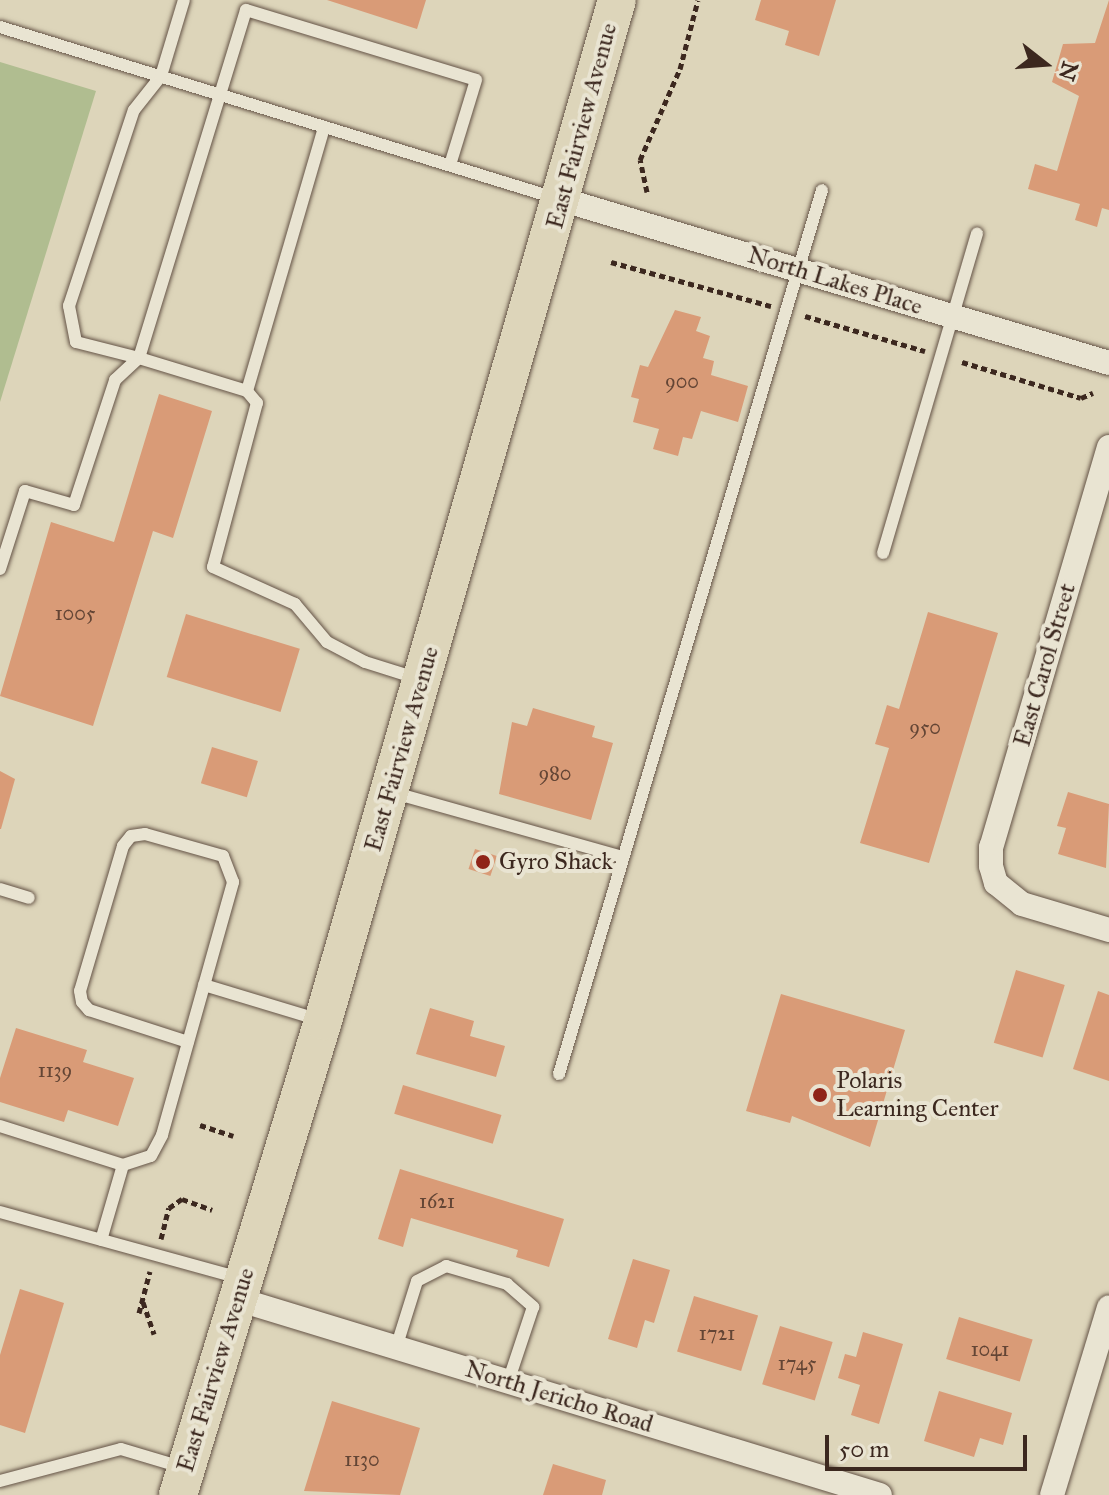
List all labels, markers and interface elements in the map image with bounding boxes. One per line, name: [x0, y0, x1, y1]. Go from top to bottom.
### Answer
street label: East Fairview Avenue: [541, 20, 623, 232]
north arrow: [1005, 24, 1085, 104]
text: N: [1053, 58, 1084, 84]
street label: North Lakes Place: [744, 241, 926, 321]
house number: 900: [665, 369, 699, 393]
street label: East Carol Street: [1008, 580, 1082, 750]
house number: 1005: [55, 601, 95, 625]
street label: East Fairview Avenue: [359, 643, 445, 855]
house number: 950: [909, 715, 941, 739]
house number: 980: [538, 761, 572, 785]
place label: Gyro Shack: [499, 848, 613, 876]
marker: Gyro Shack: [474, 853, 492, 871]
house number: 1139: [38, 1058, 72, 1082]
place label: Polaris Learning Center: [836, 1067, 999, 1123]
marker: Polaris Learning Center: [811, 1086, 829, 1104]
house number: 1621: [419, 1189, 455, 1213]
street label: East Fairview Avenue: [171, 1264, 261, 1476]
house number: 1721: [699, 1321, 735, 1345]
house number: 1041: [971, 1337, 1009, 1361]
house number: 1745: [778, 1351, 816, 1375]
street label: North Jericho Road: [462, 1355, 656, 1439]
scale bar: [829, 1419, 1031, 1469]
text: 50 m: [839, 1434, 889, 1464]
house number: 1130: [344, 1447, 380, 1471]

